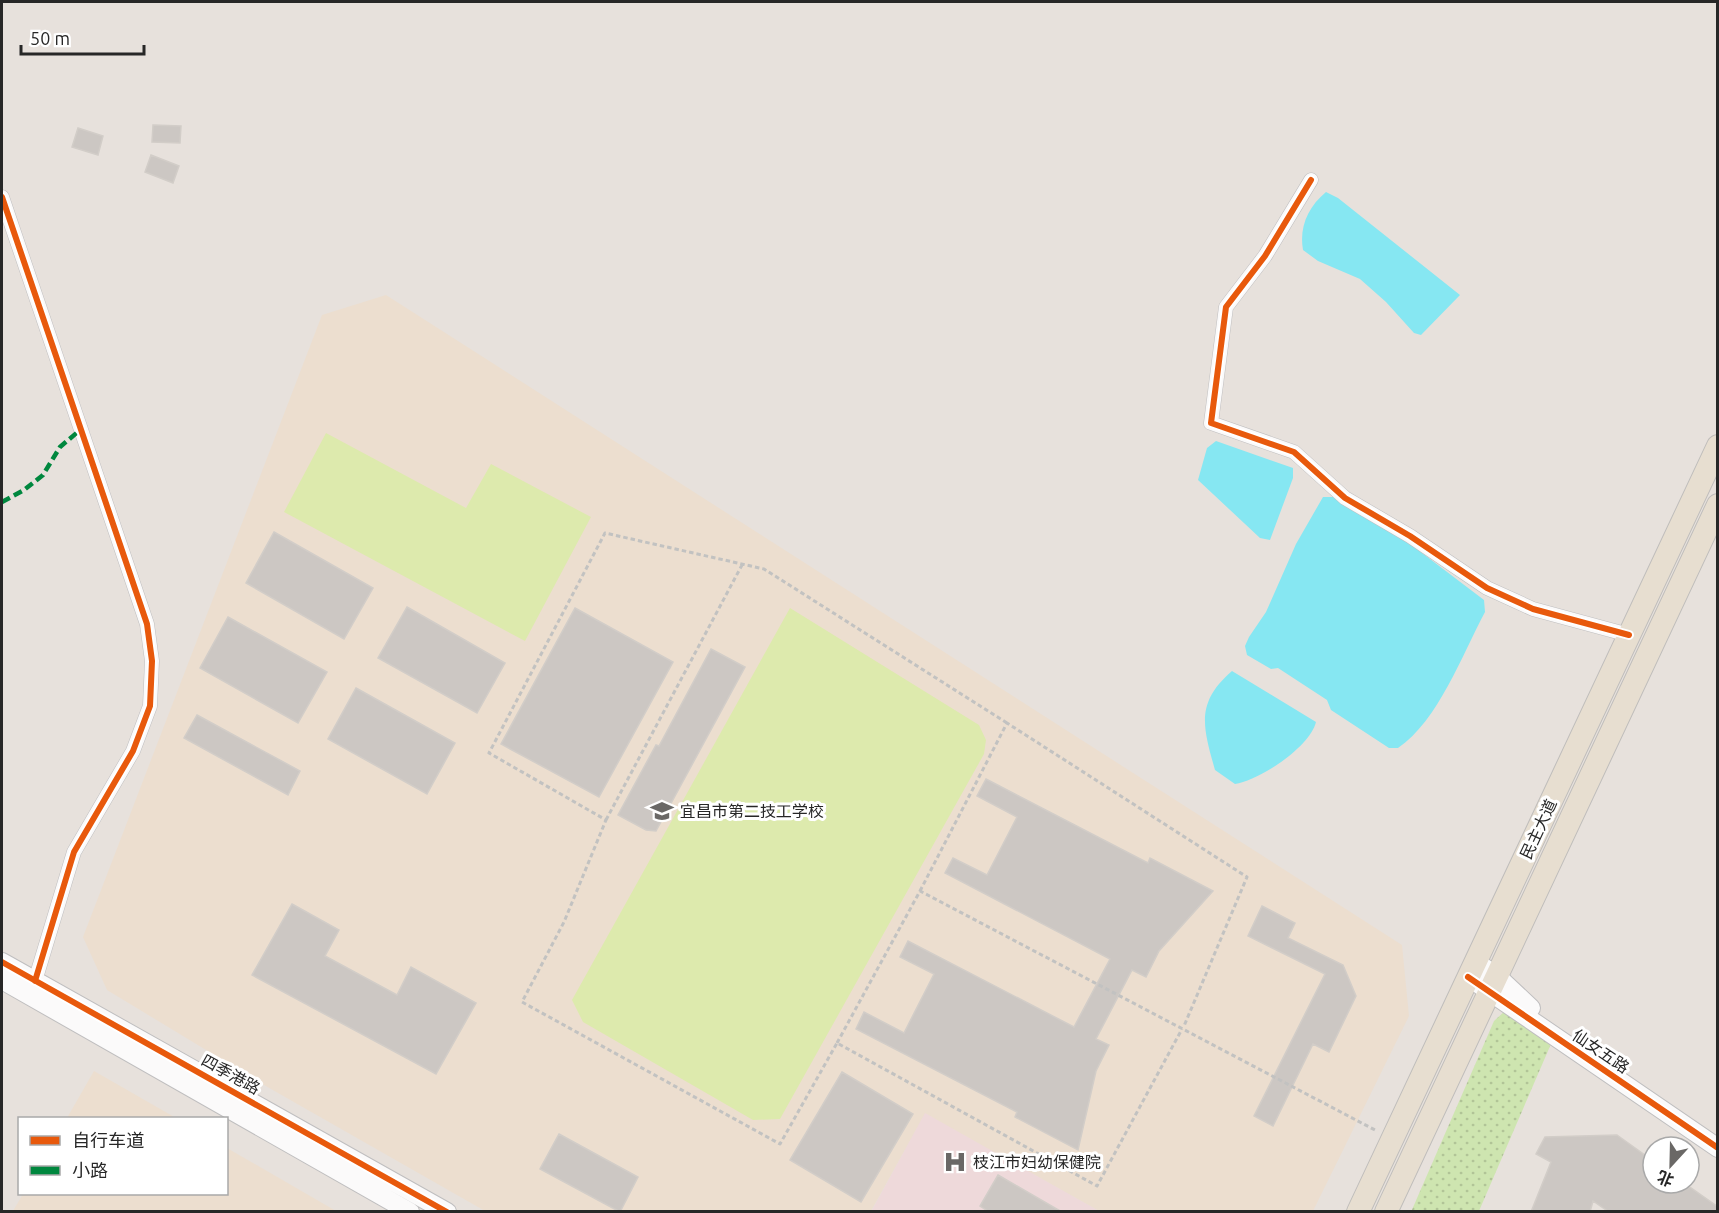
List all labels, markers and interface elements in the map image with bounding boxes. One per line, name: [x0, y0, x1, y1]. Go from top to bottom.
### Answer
scale bar: [21, 18, 144, 56]
text: 50 m: [30, 28, 70, 48]
street label: 民主大道: [1516, 796, 1560, 862]
school or university icon: 宜昌市第二技工学校: [649, 798, 675, 824]
place label: 宜昌市第二技工学校: [680, 802, 824, 820]
street label: 仙女五路: [1569, 1026, 1633, 1076]
street label: 四季港路: [199, 1051, 263, 1097]
legend: [18, 1117, 228, 1195]
text: 自行车道: [72, 1130, 144, 1150]
north arrow: [1641, 1135, 1701, 1195]
hospital icon: 枝江市妇幼保健院: [942, 1149, 968, 1175]
place label: 枝江市妇幼保健院: [973, 1153, 1101, 1171]
text: 小路: [72, 1160, 108, 1180]
text: 北: [1655, 1168, 1676, 1190]

